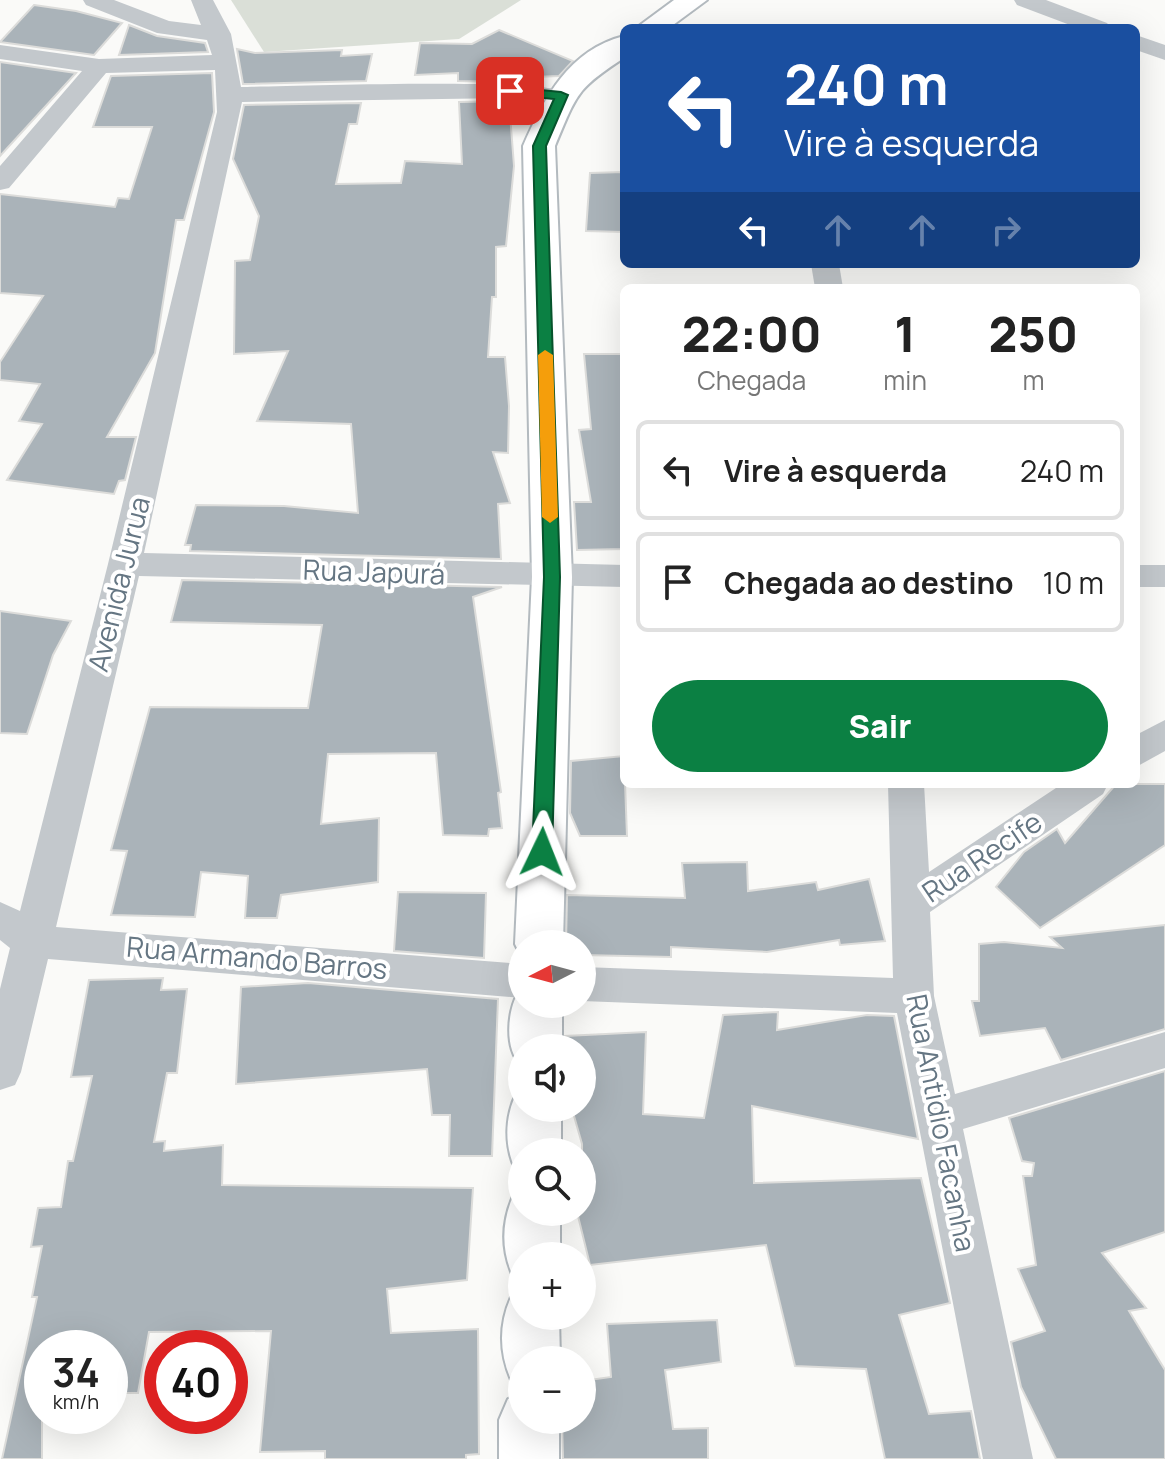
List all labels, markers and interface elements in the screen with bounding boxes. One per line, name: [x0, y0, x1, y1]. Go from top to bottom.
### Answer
text: 240 m: [784, 45, 949, 122]
icon: left: [652, 56, 756, 160]
pin: [476, 57, 544, 125]
icon: arrive: [488, 69, 532, 113]
text: Vire à esquerda: [784, 118, 1039, 167]
icon: left: [732, 208, 776, 252]
icon: ahead: [816, 208, 860, 252]
icon: ahead: [900, 208, 944, 252]
icon: right: [984, 208, 1028, 252]
text: 22:00: [682, 301, 822, 366]
text: 1: [894, 301, 916, 366]
text: 250: [989, 301, 1078, 366]
text: Chegada: [697, 362, 806, 398]
text: min: [883, 362, 927, 398]
text: m: [1022, 362, 1044, 398]
icon: left: [656, 448, 700, 492]
text: Vire à esquerda: [724, 450, 947, 491]
text: 240 m: [1020, 450, 1104, 491]
street label: Avenida Jurua: [78, 492, 158, 675]
street label: Rua Japurá: [302, 550, 446, 592]
icon: arrive: [656, 560, 700, 604]
text: Chegada ao destino: [724, 562, 1014, 603]
text: 10 m: [1043, 562, 1104, 603]
button: Sair: [652, 680, 1108, 772]
street label: Rua Recife: [914, 802, 1049, 910]
position arrow: [500, 810, 584, 894]
street label: Rua Armando Barros: [125, 927, 389, 987]
north arrow: [508, 930, 596, 1018]
map controls: [508, 930, 596, 1434]
street label: Rua Antidio Facanha: [898, 991, 986, 1255]
button: sound: [508, 1034, 596, 1122]
button: search: [508, 1138, 596, 1226]
button: +: [508, 1242, 596, 1330]
speed limit sign: 40: [144, 1330, 248, 1434]
text: 34: [52, 1344, 100, 1399]
button: −: [508, 1346, 596, 1434]
text: km/h: [53, 1388, 99, 1415]

